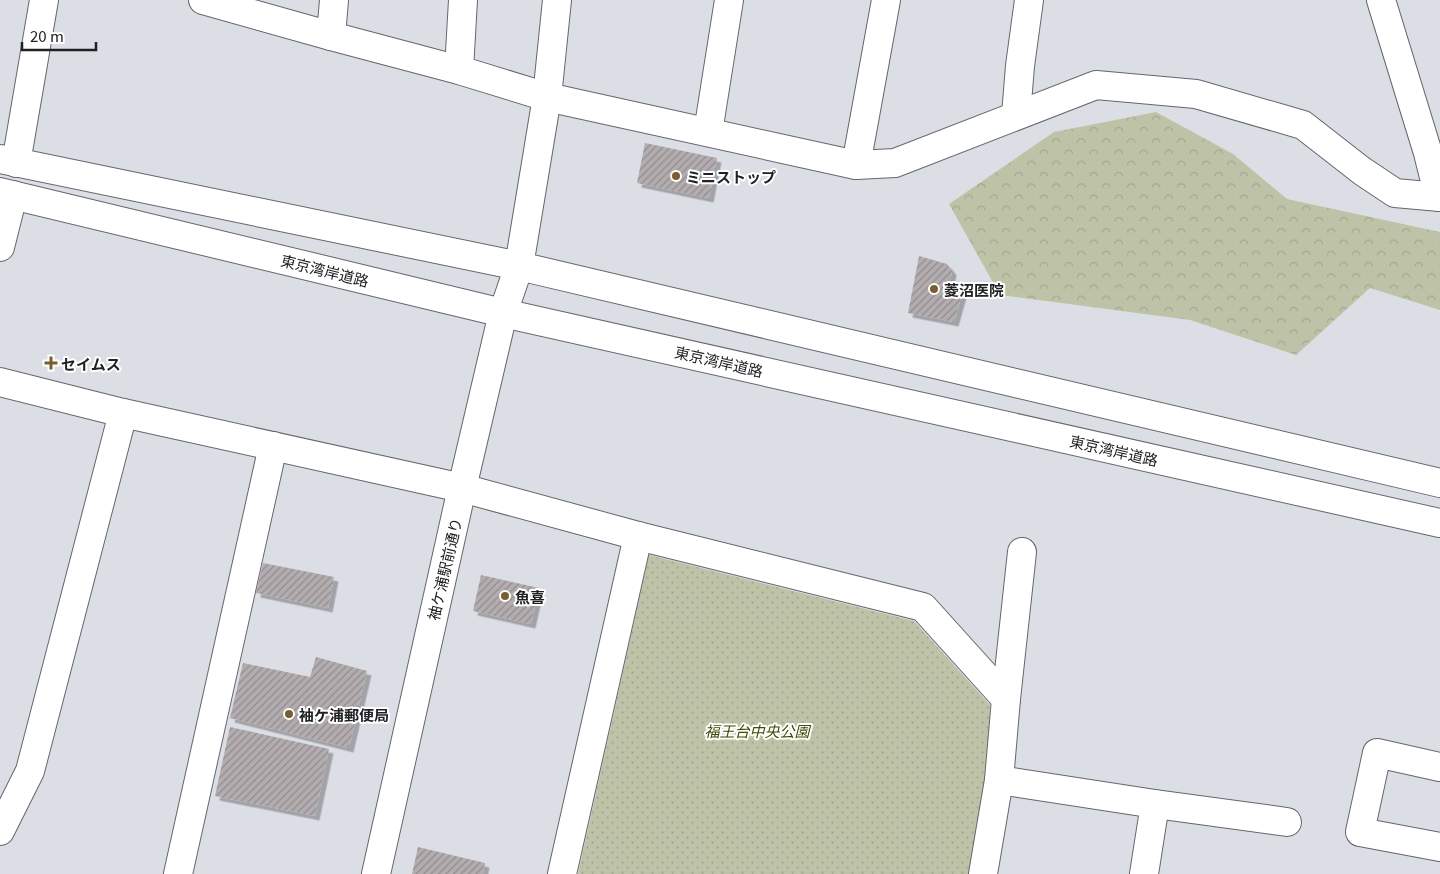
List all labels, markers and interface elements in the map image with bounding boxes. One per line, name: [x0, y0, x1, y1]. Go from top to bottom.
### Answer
scale bar: [22, 20, 96, 52]
text: 20 m: [30, 25, 64, 46]
place label: ミニストップ: [686, 166, 776, 187]
marker: ミニストップ: [670, 170, 682, 182]
street label: 東京湾岸道路: [279, 249, 371, 291]
place label: 菱沼医院: [944, 279, 1004, 300]
marker: 菱沼医院: [928, 283, 940, 295]
street label: 東京湾岸道路: [673, 341, 765, 381]
place label: セイムス: [61, 353, 121, 374]
marker: セイムス: [45, 357, 57, 369]
street label: 東京湾岸道路: [1068, 430, 1160, 470]
street label: 袖ケ浦駅前通り: [422, 515, 466, 623]
place label: 魚喜: [515, 586, 545, 607]
marker: 魚喜: [499, 590, 511, 602]
place label: 袖ケ浦郵便局: [299, 704, 389, 725]
marker: 袖ケ浦郵便局: [283, 708, 295, 720]
park label: 福王台中央公園: [704, 720, 811, 741]

